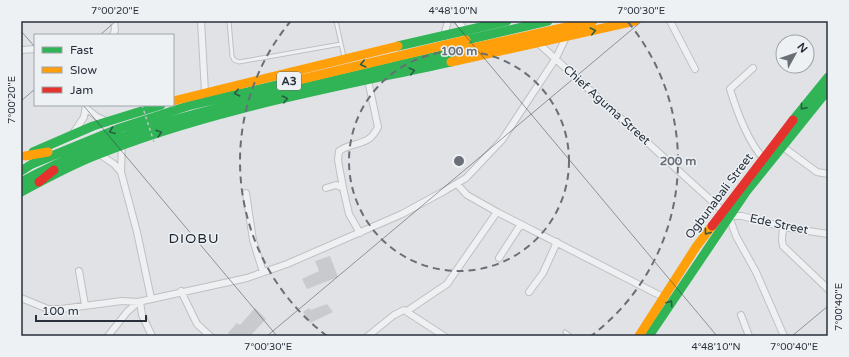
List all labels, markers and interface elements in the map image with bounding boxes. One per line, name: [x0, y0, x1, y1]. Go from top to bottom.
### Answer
text: 7°00'20"E: [91, 5, 139, 17]
text: 4°48'10"N: [428, 5, 478, 17]
text: 7°00'30"E: [617, 5, 665, 17]
one-way arrow: [590, 27, 596, 35]
legend: [34, 34, 174, 106]
north arrow: [775, 34, 815, 74]
text: N: [794, 40, 810, 55]
text: Fast: [70, 43, 94, 57]
text: 100 m: [441, 44, 477, 58]
one-way arrow: [360, 59, 367, 67]
street label: Chief Aguma Street: [561, 62, 654, 148]
text: Slow: [70, 63, 97, 77]
one-way arrow: [408, 67, 415, 75]
road number: A3: [277, 72, 301, 90]
text: 7°00'20"E: [6, 76, 18, 124]
text: Jam: [70, 83, 93, 97]
one-way arrow: [234, 89, 240, 97]
one-way arrow: [282, 96, 288, 104]
one-way arrow: [801, 103, 808, 110]
one-way arrow: [109, 126, 116, 134]
one-way arrow: [156, 129, 163, 138]
street label: Ogbunabali Street: [682, 150, 756, 242]
centre of rings: [452, 154, 466, 168]
text: 200 m: [660, 154, 696, 168]
street label: Ede Street: [749, 211, 810, 237]
one-way arrow: [704, 228, 711, 235]
district label: DIOBU: [168, 230, 220, 247]
text: 7°00'40"E: [833, 283, 845, 331]
scale bar: [36, 297, 146, 323]
one-way arrow: [665, 300, 673, 307]
text: 100 m: [42, 304, 79, 318]
text: 7°00'30"E: [244, 341, 292, 353]
text: 4°48'10"N: [691, 341, 741, 353]
text: 7°00'40"E: [770, 341, 818, 353]

